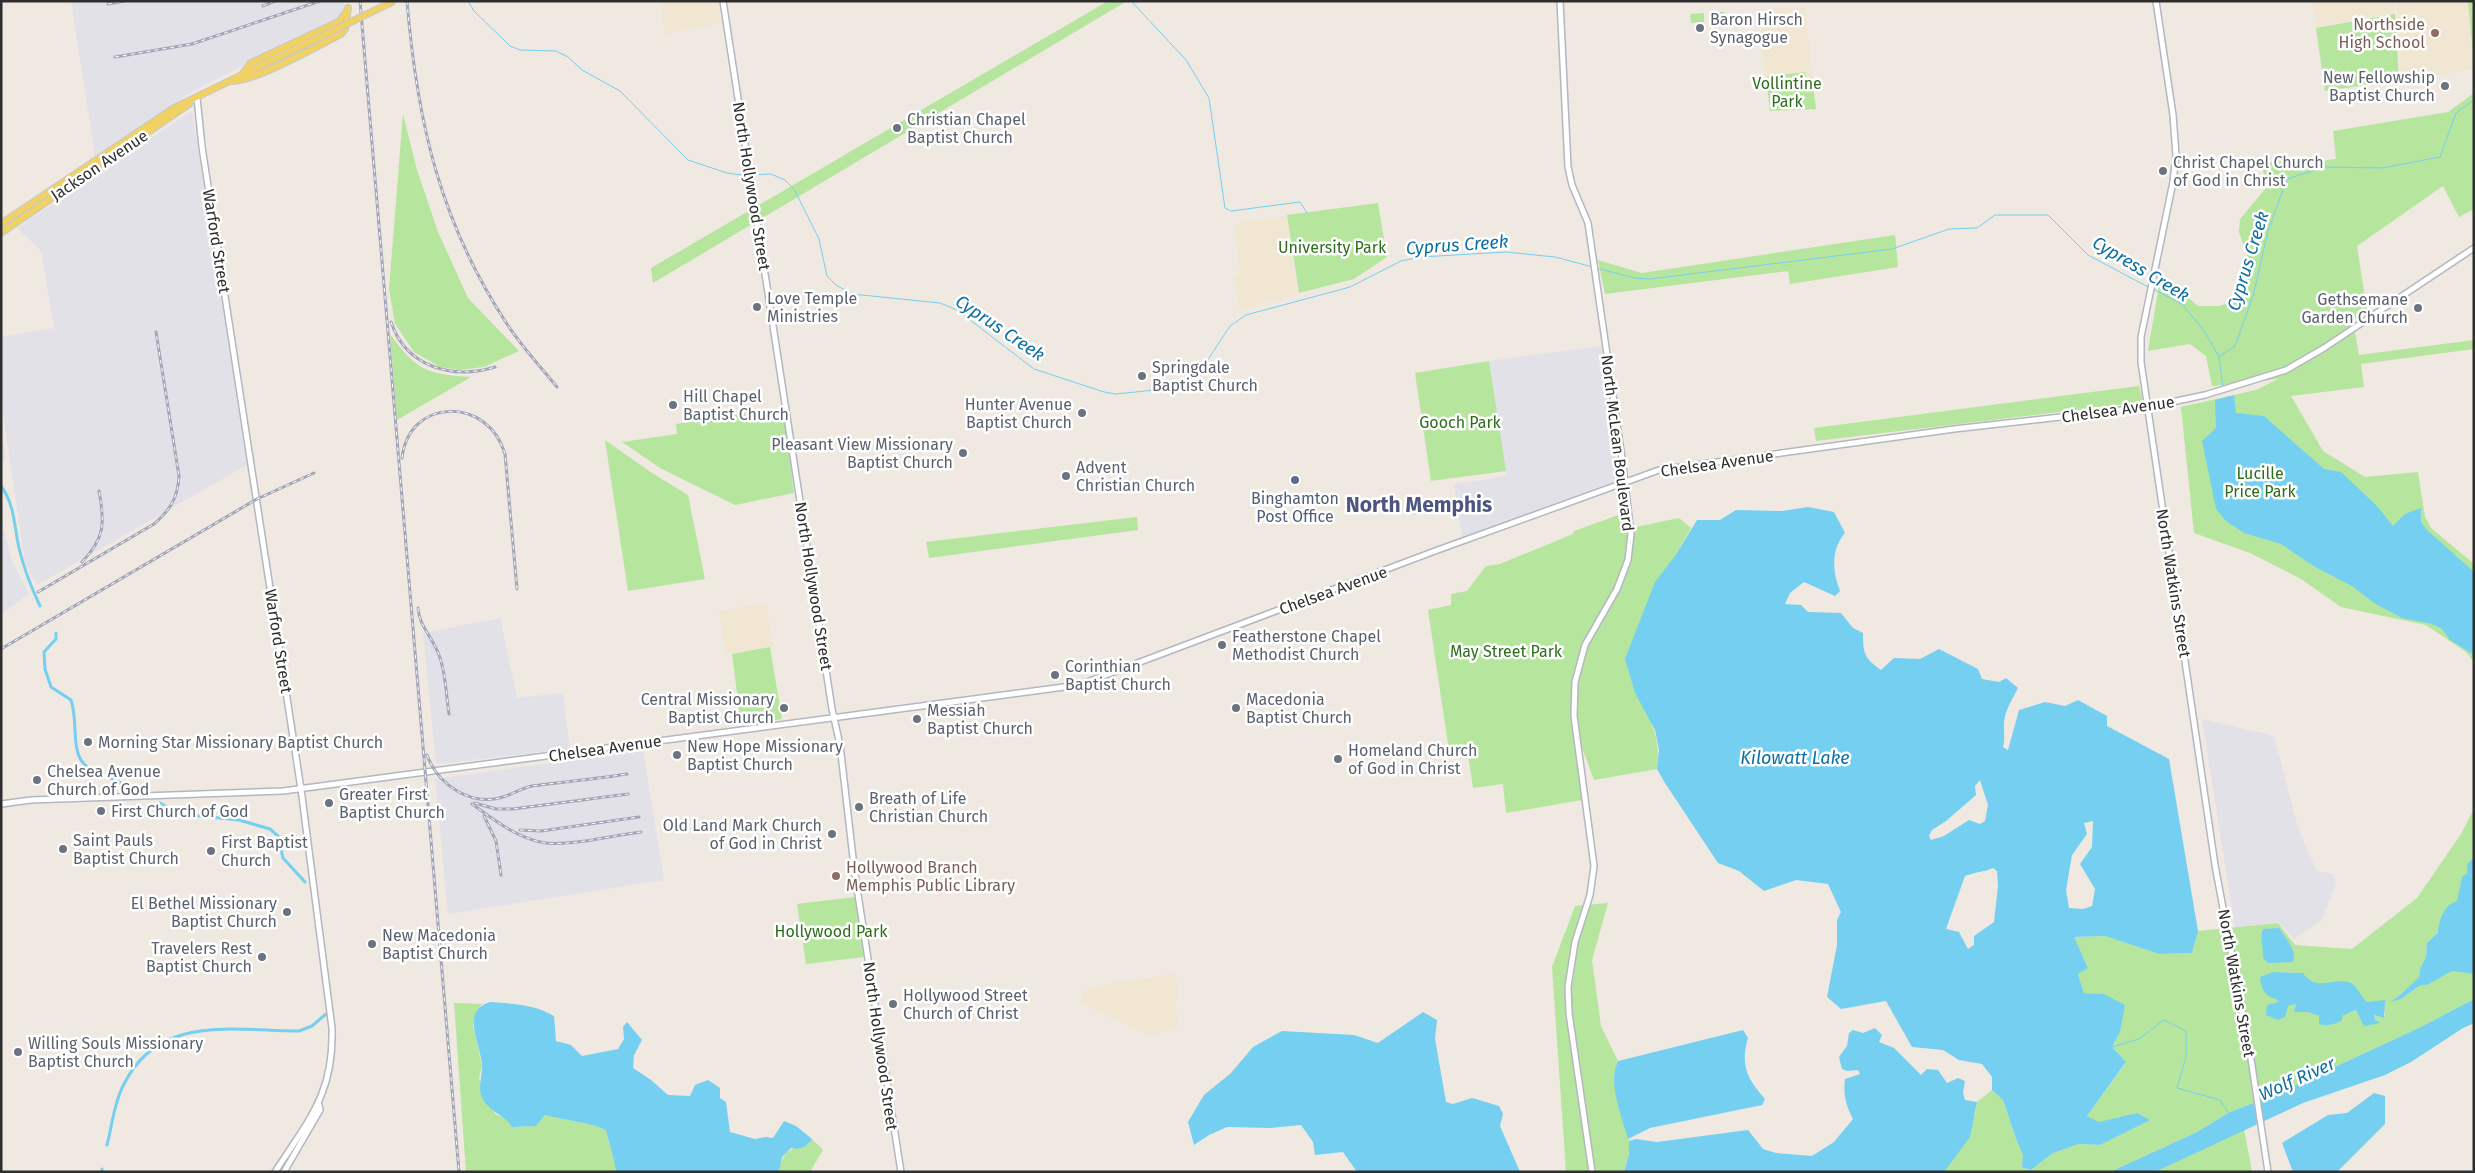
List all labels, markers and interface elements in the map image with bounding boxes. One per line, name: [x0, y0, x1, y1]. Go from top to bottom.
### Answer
place label: Baron Hirsch Synagogue: [1710, 10, 1803, 47]
place label: Northside High School: [2339, 15, 2425, 52]
marker: Baron Hirsch Synagogue: [1694, 22, 1706, 34]
marker: Northside High School: [2429, 27, 2441, 39]
place label: New Fellowship Baptist Church: [2323, 68, 2435, 105]
park label: Vollintine Park: [1752, 74, 1822, 111]
marker: New Fellowship Baptist Church: [2439, 80, 2451, 92]
street label: North Hollywood Street: [729, 100, 774, 272]
place label: Christian Chapel Baptist Church: [907, 110, 1026, 147]
marker: Christian Chapel Baptist Church: [891, 122, 903, 134]
street label: Jackson Avenue: [47, 126, 151, 205]
place label: Christ Chapel Church of God in Christ: [2173, 153, 2324, 190]
marker: Christ Chapel Church of God in Christ: [2157, 165, 2169, 177]
street label: Warford Street: [199, 188, 234, 295]
water label: Cyprus Creek: [2222, 208, 2274, 313]
water label: Cyprus Creek: [1405, 230, 1509, 260]
water label: Cypress Creek: [2088, 231, 2194, 307]
park label: University Park: [1278, 238, 1387, 257]
place label: Love Temple Ministries: [767, 289, 857, 326]
water label: Cyprus Creek: [951, 290, 1049, 366]
place label: Gethsemane Garden Church: [2301, 290, 2408, 327]
marker: Love Temple Ministries: [751, 301, 763, 313]
marker: Gethsemane Garden Church: [2412, 302, 2424, 314]
street label: North McLean Boulevard: [1597, 354, 1638, 532]
place label: Springdale Baptist Church: [1152, 358, 1258, 395]
marker: Springdale Baptist Church: [1136, 370, 1148, 382]
place label: Hill Chapel Baptist Church: [683, 387, 789, 424]
street label: Chelsea Avenue: [2060, 392, 2176, 427]
place label: Hunter Avenue Baptist Church: [965, 395, 1072, 432]
marker: Hill Chapel Baptist Church: [667, 399, 679, 411]
marker: Hunter Avenue Baptist Church: [1076, 407, 1088, 419]
park label: Gooch Park: [1419, 413, 1502, 432]
place label: Pleasant View Missionary Baptist Church: [771, 435, 953, 472]
street label: Chelsea Avenue: [1659, 446, 1775, 481]
marker: Pleasant View Missionary Baptist Church: [957, 447, 969, 459]
place label: Advent Christian Church: [1076, 458, 1195, 495]
park label: Lucille Price Park: [2224, 464, 2297, 501]
marker: Advent Christian Church: [1060, 470, 1072, 482]
marker: Binghamton Post Office: [1289, 474, 1301, 486]
place label: Binghamton Post Office: [1251, 489, 1339, 526]
district label: North Memphis: [1346, 492, 1492, 518]
street label: North Hollywood Street: [791, 500, 836, 672]
street label: North Watkins Street: [2152, 507, 2195, 659]
street label: Chelsea Avenue: [1277, 562, 1390, 619]
street label: Warford Street: [261, 588, 296, 695]
place label: Featherstone Chapel Methodist Church: [1232, 627, 1381, 664]
marker: Featherstone Chapel Methodist Church: [1216, 639, 1228, 651]
park label: May Street Park: [1450, 642, 1563, 661]
place label: Corinthian Baptist Church: [1065, 657, 1171, 694]
marker: Corinthian Baptist Church: [1049, 669, 1061, 681]
place label: Central Missionary Baptist Church: [641, 690, 774, 727]
place label: Macedonia Baptist Church: [1246, 690, 1352, 727]
place label: Messiah Baptist Church: [927, 701, 1033, 738]
marker: Central Missionary Baptist Church: [778, 702, 790, 714]
marker: Macedonia Baptist Church: [1230, 702, 1242, 714]
marker: Messiah Baptist Church: [911, 713, 923, 725]
street label: Chelsea Avenue: [547, 731, 663, 766]
place label: Morning Star Missionary Baptist Church: [98, 733, 383, 752]
marker: Morning Star Missionary Baptist Church: [82, 736, 94, 748]
place label: New Hope Missionary Baptist Church: [687, 737, 843, 774]
place label: Homeland Church of God in Christ: [1348, 741, 1477, 778]
water label: Kilowatt Lake: [1740, 747, 1850, 769]
marker: New Hope Missionary Baptist Church: [671, 749, 683, 761]
marker: Homeland Church of God in Christ: [1332, 753, 1344, 765]
place label: Chelsea Avenue Church of God: [47, 762, 161, 799]
marker: Chelsea Avenue Church of God: [31, 774, 43, 786]
place label: Greater First Baptist Church: [339, 785, 445, 822]
place label: Breath of Life Christian Church: [869, 789, 988, 826]
marker: Greater First Baptist Church: [323, 797, 335, 809]
marker: Breath of Life Christian Church: [853, 801, 865, 813]
place label: First Church of God: [111, 802, 249, 821]
marker: First Church of God: [95, 805, 107, 817]
place label: Old Land Mark Church of God in Christ: [663, 816, 822, 853]
marker: Old Land Mark Church of God in Christ: [826, 828, 838, 840]
place label: Saint Pauls Baptist Church: [73, 831, 179, 868]
place label: First Baptist Church: [221, 833, 308, 870]
marker: Saint Pauls Baptist Church: [57, 843, 69, 855]
marker: First Baptist Church: [205, 845, 217, 857]
place label: Hollywood Branch Memphis Public Library: [846, 858, 1015, 895]
marker: Hollywood Branch Memphis Public Library: [830, 870, 842, 882]
place label: El Bethel Missionary Baptist Church: [131, 894, 277, 931]
marker: El Bethel Missionary Baptist Church: [281, 906, 293, 918]
street label: North Watkins Street: [2214, 907, 2259, 1059]
park label: Hollywood Park: [775, 922, 888, 941]
place label: New Macedonia Baptist Church: [382, 926, 496, 963]
marker: New Macedonia Baptist Church: [366, 938, 378, 950]
place label: Travelers Rest Baptist Church: [146, 939, 252, 976]
marker: Travelers Rest Baptist Church: [256, 951, 268, 963]
street label: North Hollywood Street: [859, 960, 902, 1132]
place label: Hollywood Street Church of Christ: [903, 986, 1028, 1023]
marker: Hollywood Street Church of Christ: [887, 998, 899, 1010]
place label: Willing Souls Missionary Baptist Church: [28, 1034, 203, 1071]
marker: Willing Souls Missionary Baptist Church: [12, 1046, 24, 1058]
water label: Wolf River: [2255, 1052, 2340, 1106]

